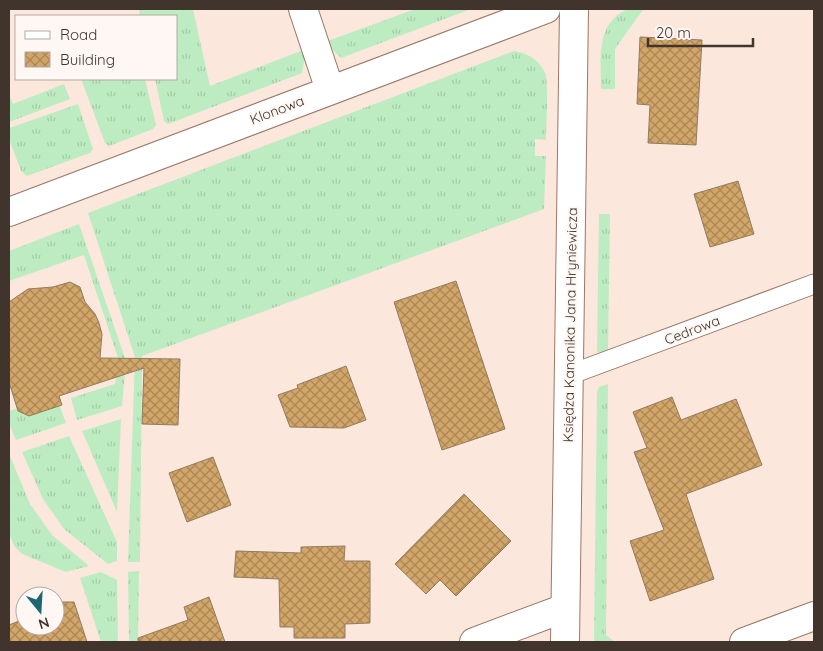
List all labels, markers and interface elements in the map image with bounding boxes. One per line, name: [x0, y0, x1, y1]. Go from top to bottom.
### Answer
legend: [15, 15, 178, 80]
scale bar: [648, 15, 753, 47]
text: 20 m: [656, 23, 691, 42]
text: Road: [60, 25, 97, 44]
text: Building: [60, 50, 115, 69]
street label: Klonowa: [247, 91, 307, 129]
street label: Księdza Kanonika Jana Hryniewicza: [559, 207, 581, 443]
street label: Cedrowa: [662, 311, 722, 349]
north arrow: [15, 586, 65, 636]
text: N: [36, 613, 52, 634]

